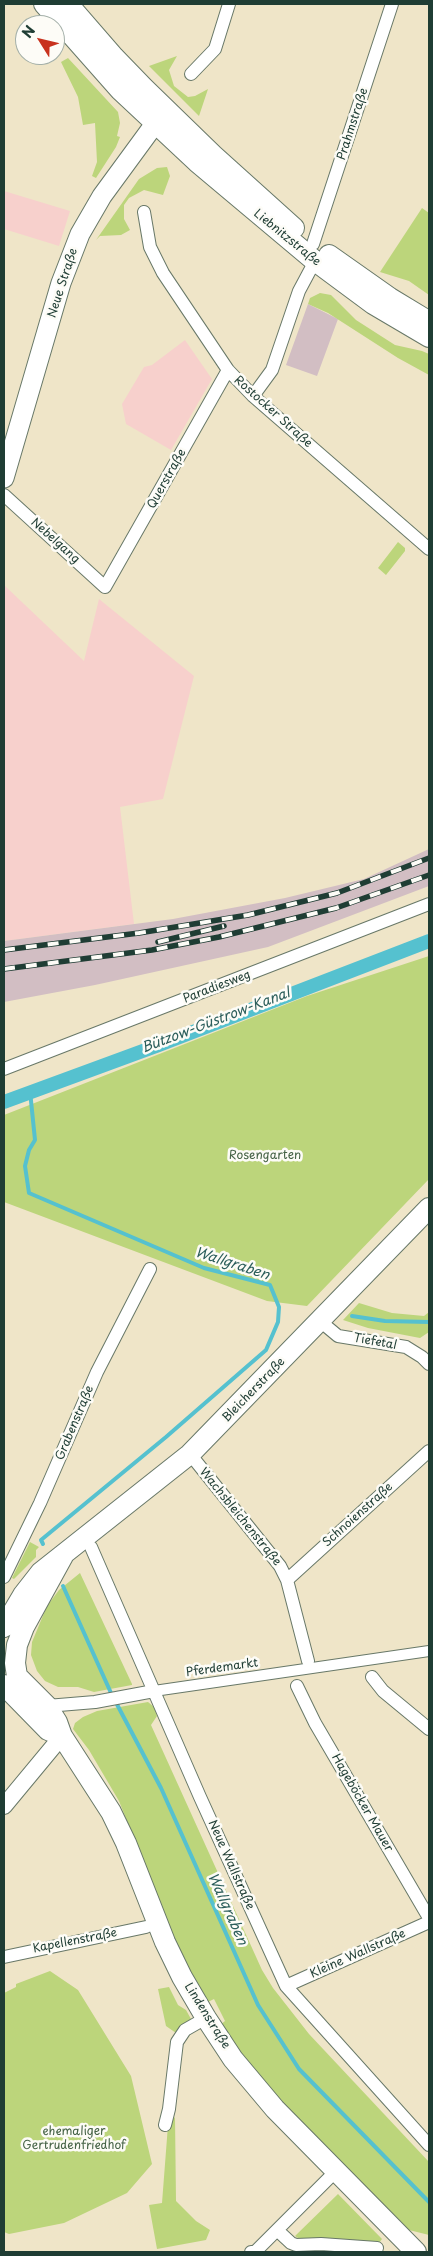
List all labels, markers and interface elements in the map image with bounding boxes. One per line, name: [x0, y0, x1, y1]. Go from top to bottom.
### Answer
north arrow: [15, 15, 65, 65]
text: N: [17, 21, 40, 42]
street label: Prahmstraße: [335, 86, 371, 162]
street label: Liebnitzstraße: [251, 207, 323, 269]
street label: Neue Straße: [45, 246, 81, 320]
street label: Rostocker Straße: [231, 373, 315, 451]
street label: Querstraße: [145, 446, 189, 512]
street label: Nebelgang: [28, 515, 82, 567]
street label: Paradiesweg: [181, 968, 253, 1006]
water label: Bützow-Güstrow-Kanal: [139, 985, 293, 1057]
park label: Rosengarten: [229, 1149, 301, 1163]
water label: Wallgraben: [193, 1244, 271, 1284]
street label: Tiefetal: [352, 1331, 398, 1353]
street label: Bleicherstraße: [220, 1355, 288, 1425]
street label: Grabenstraße: [53, 1384, 97, 1462]
street label: Wachsbleichenstraße: [196, 1465, 284, 1569]
street label: Schnoienstraße: [320, 1480, 396, 1550]
street label: Pferdemarkt: [185, 1656, 259, 1680]
street label: Hageböcker Mauer: [328, 1751, 396, 1855]
street label: Neue Wallstraße: [205, 1818, 257, 1912]
water label: Wallgraben: [204, 1870, 250, 1948]
street label: Kapellenstraße: [32, 1926, 118, 1956]
street label: Kleine Wallstraße: [308, 1927, 408, 1981]
street label: Lindenstraße: [181, 1980, 233, 2052]
park label: ehemaliger Gertrudenfriedhof: [22, 2125, 126, 2153]

